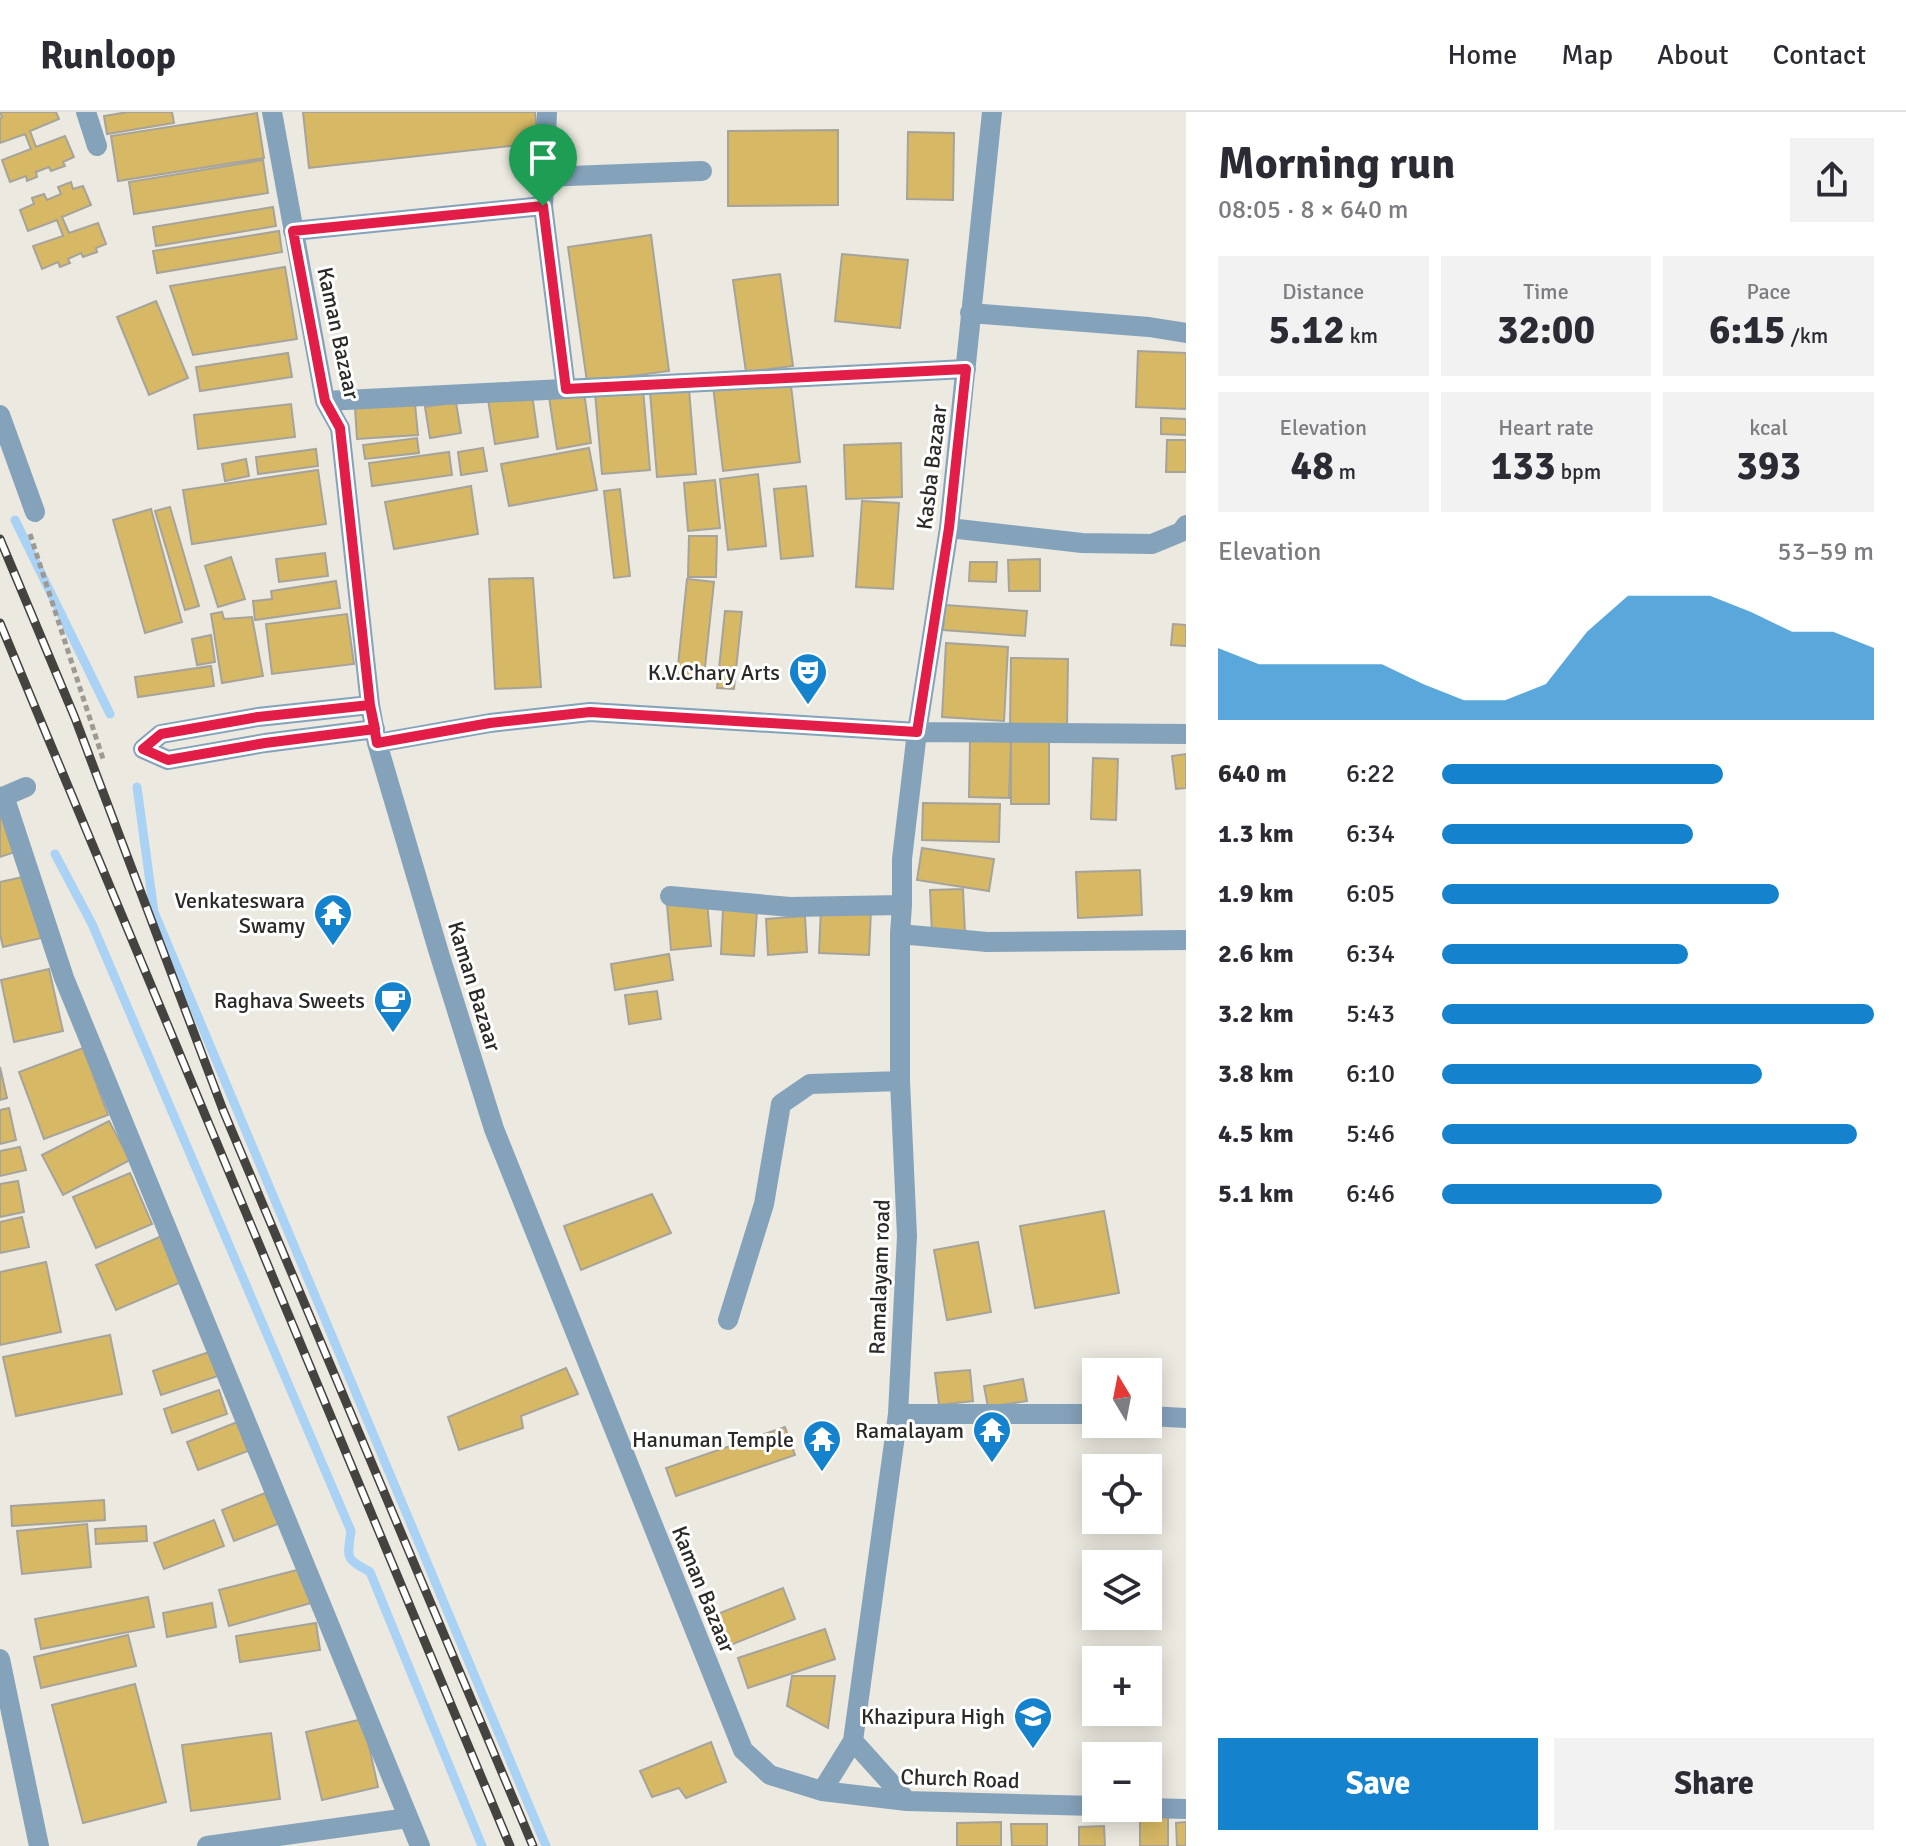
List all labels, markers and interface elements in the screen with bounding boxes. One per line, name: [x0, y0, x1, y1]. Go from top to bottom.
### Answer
text: Runloop: [40, 32, 176, 79]
text: Home: [1448, 38, 1517, 72]
text: Map: [1561, 38, 1613, 72]
text: About: [1657, 38, 1729, 72]
text: Contact: [1773, 38, 1866, 72]
pin: [509, 124, 577, 206]
icon: arrive: [521, 136, 565, 180]
text: Morning run: [1218, 137, 1455, 191]
button: share: [1790, 138, 1874, 222]
text: 08:05 · 8 × 640 m: [1218, 194, 1409, 226]
street label: Kaman Bazaar: [311, 265, 366, 402]
text: Distance: [1282, 278, 1364, 305]
text: Time: [1523, 278, 1569, 305]
text: Pace: [1747, 278, 1791, 305]
text: 5.12: [1268, 305, 1345, 355]
text: 32:00: [1497, 305, 1595, 355]
text: 6:15: [1709, 305, 1786, 355]
text: km: [1345, 322, 1378, 349]
text: /km: [1786, 322, 1828, 349]
street label: Kasba Bazaar: [910, 403, 953, 531]
text: Elevation: [1280, 414, 1367, 441]
text: Heart rate: [1498, 414, 1594, 441]
text: kcal: [1749, 414, 1788, 441]
text: 48: [1291, 441, 1334, 491]
text: 133: [1491, 441, 1556, 491]
text: 393: [1736, 441, 1801, 491]
text: m: [1334, 458, 1356, 485]
text: bpm: [1556, 458, 1601, 485]
text: Elevation: [1218, 536, 1322, 568]
text: 53–59 m: [1778, 536, 1874, 568]
theatre icon: K.V.Chary Arts: [787, 651, 829, 706]
place label: K.V.Chary Arts: [648, 659, 780, 686]
text: 640 m: [1218, 758, 1287, 790]
text: 6:22: [1346, 758, 1395, 790]
text: 1.3 km: [1218, 818, 1294, 850]
text: 6:34: [1346, 818, 1395, 850]
text: 1.9 km: [1218, 878, 1294, 910]
text: 6:05: [1346, 878, 1395, 910]
place label: Venkateswara Swamy: [174, 887, 306, 939]
temple icon: Venkateswara Swamy: [312, 892, 354, 947]
street label: Kaman Bazaar: [442, 918, 507, 1054]
text: 2.6 km: [1218, 938, 1294, 970]
text: 6:34: [1346, 938, 1395, 970]
cafe icon: Raghava Sweets: [372, 979, 414, 1034]
place label: Raghava Sweets: [214, 987, 365, 1014]
text: 3.2 km: [1218, 998, 1294, 1030]
text: 5:43: [1346, 998, 1395, 1030]
text: 3.8 km: [1218, 1058, 1294, 1090]
text: 6:10: [1346, 1058, 1395, 1090]
text: 4.5 km: [1218, 1118, 1294, 1150]
text: 5:46: [1346, 1118, 1395, 1150]
text: 5.1 km: [1218, 1178, 1294, 1210]
text: 6:46: [1346, 1178, 1395, 1210]
street label: Ramalayam road: [863, 1199, 896, 1355]
north arrow: [1082, 1358, 1162, 1438]
map controls: [1082, 1358, 1162, 1822]
temple icon: Ramalayam: [971, 1409, 1013, 1464]
place label: Ramalayam: [855, 1417, 964, 1444]
temple icon: Hanuman Temple: [801, 1418, 843, 1473]
place label: Hanuman Temple: [632, 1426, 794, 1453]
button: locate: [1082, 1454, 1162, 1534]
street label: Kaman Bazaar: [666, 1522, 741, 1657]
button: layers: [1082, 1550, 1162, 1630]
button: +: [1082, 1646, 1162, 1726]
school or university icon: Khazipura High: [1012, 1695, 1054, 1750]
place label: Khazipura High: [861, 1703, 1005, 1730]
button: Save: [1218, 1738, 1538, 1830]
button: Share: [1554, 1738, 1874, 1830]
button: −: [1082, 1742, 1162, 1822]
street label: Church Road: [900, 1763, 1020, 1794]

